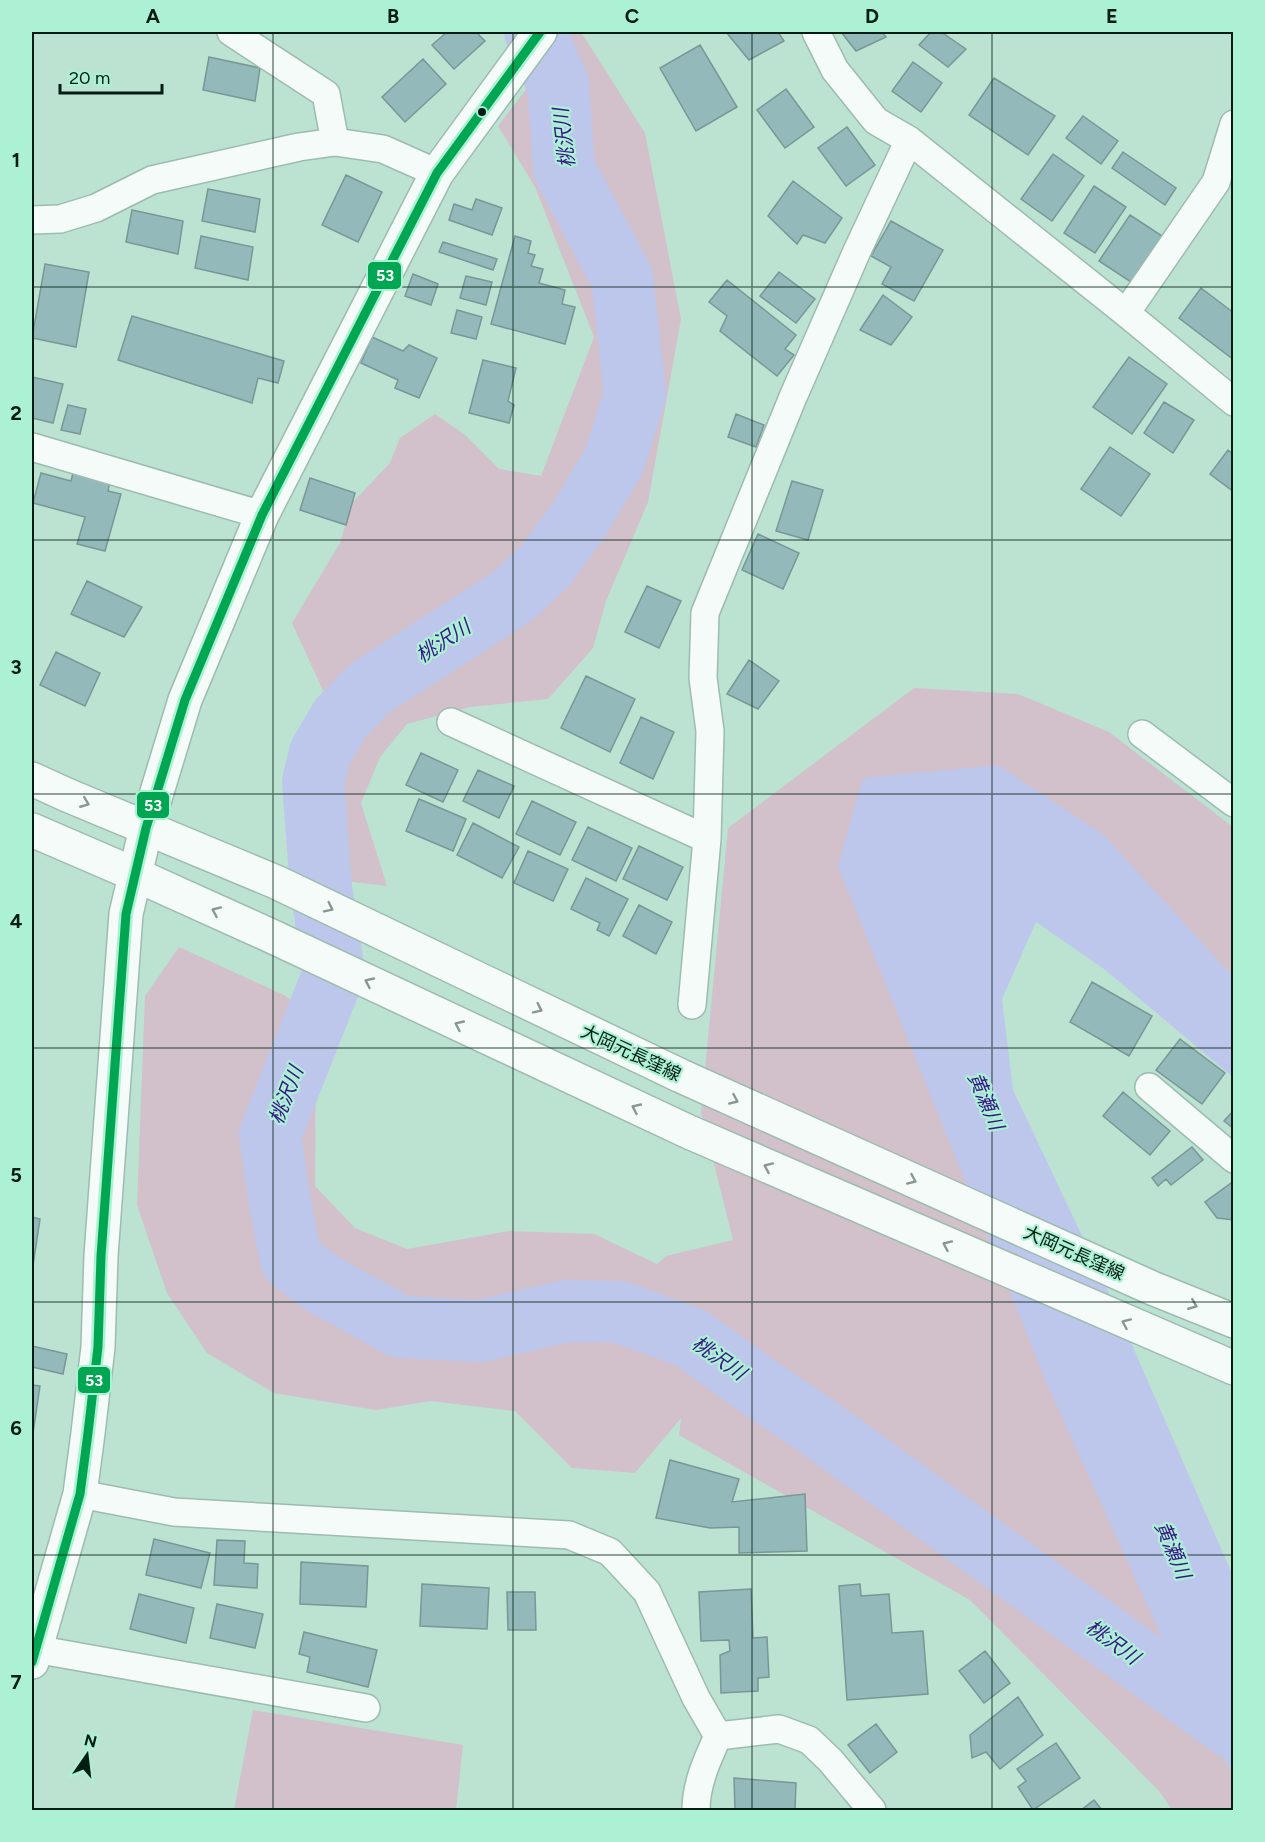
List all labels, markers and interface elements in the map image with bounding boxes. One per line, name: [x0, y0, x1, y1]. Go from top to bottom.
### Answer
text: A: [146, 4, 161, 28]
text: B: [387, 4, 399, 28]
text: C: [625, 4, 639, 28]
text: D: [865, 4, 879, 28]
text: E: [1106, 4, 1118, 28]
scale bar: [60, 57, 162, 95]
text: 20 m: [69, 67, 110, 89]
water label: 桃沢川: [548, 105, 580, 169]
unlabelled marker: [476, 106, 488, 118]
text: 1: [12, 148, 20, 172]
line badge: 53: [367, 261, 402, 290]
text: 53: [376, 266, 394, 285]
text: 2: [10, 401, 22, 425]
water label: 桃沢川: [411, 614, 476, 667]
text: 3: [10, 655, 22, 679]
line badge: 53: [136, 791, 170, 819]
one-way arrow: [79, 796, 90, 808]
text: 53: [144, 796, 162, 815]
one-way arrow: [322, 900, 333, 912]
one-way arrow: [212, 906, 223, 918]
text: 4: [10, 909, 23, 933]
one-way arrow: [365, 978, 376, 990]
one-way arrow: [532, 1001, 543, 1013]
one-way arrow: [455, 1020, 466, 1032]
street label: 大岡元長窪線: [577, 1020, 685, 1086]
water label: 桃沢川: [264, 1061, 309, 1127]
water label: 黄瀬川: [963, 1069, 1010, 1135]
one-way arrow: [728, 1093, 739, 1105]
one-way arrow: [632, 1103, 643, 1115]
one-way arrow: [763, 1162, 774, 1174]
text: 5: [10, 1163, 22, 1187]
one-way arrow: [905, 1173, 916, 1185]
street label: 大岡元長窪線: [1020, 1221, 1128, 1285]
one-way arrow: [942, 1240, 953, 1252]
one-way arrow: [1186, 1298, 1197, 1310]
one-way arrow: [1121, 1318, 1132, 1330]
water label: 桃沢川: [688, 1331, 752, 1386]
line badge: 53: [77, 1366, 111, 1394]
text: 53: [85, 1371, 103, 1390]
text: 6: [10, 1416, 22, 1440]
water label: 黄瀬川: [1150, 1518, 1197, 1584]
water label: 桃沢川: [1082, 1615, 1146, 1671]
text: 7: [10, 1670, 22, 1694]
north arrow: [57, 1725, 117, 1785]
text: N: [82, 1730, 99, 1752]

